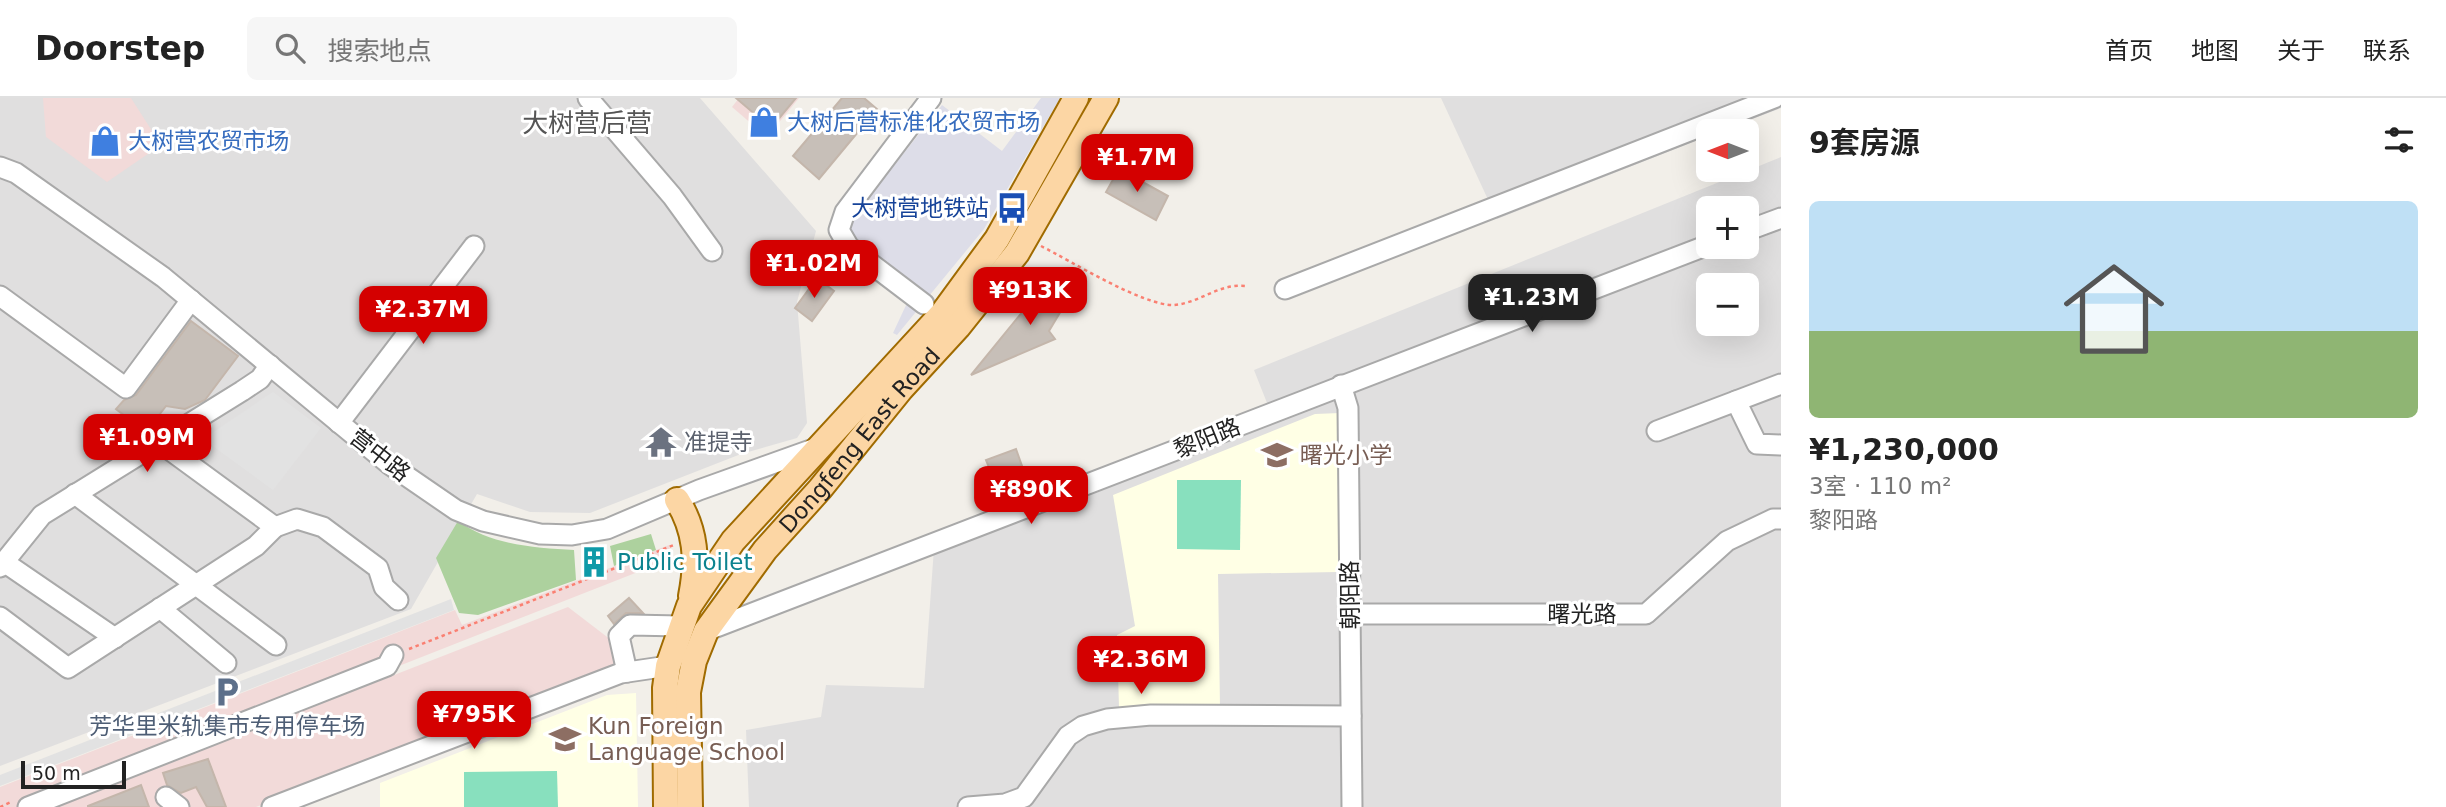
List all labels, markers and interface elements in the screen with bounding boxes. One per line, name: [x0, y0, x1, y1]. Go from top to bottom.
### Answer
search box: [247, 17, 737, 80]
text: Doorstep: [35, 29, 205, 68]
icon: search: [271, 29, 309, 67]
text: 搜索地点: [327, 36, 431, 66]
text: 首页: [2105, 37, 2153, 65]
text: 地图: [2191, 37, 2239, 65]
text: 关于: [2277, 37, 2325, 65]
text: 联系: [2363, 37, 2411, 65]
shop icon: 大树后营标准化农贸市场: [747, 105, 781, 139]
district label: 大树营后营: [522, 108, 652, 138]
place label: 大树后营标准化农贸市场: [787, 109, 1040, 135]
north arrow: [1696, 119, 1759, 182]
map controls: [1696, 119, 1759, 336]
icon: filters: [2380, 121, 2418, 159]
shop icon: 大树营农贸市场: [88, 124, 122, 158]
text: 9套房源: [1809, 125, 1920, 160]
place label: 大树营农贸市场: [128, 128, 289, 154]
pin: ¥1.7M: [1088, 134, 1186, 194]
text: ¥1.7M: [1097, 144, 1177, 170]
bus stop icon: 大树营地铁站: [995, 191, 1029, 225]
place label: 大树营地铁站: [851, 195, 989, 221]
button: +: [1696, 196, 1759, 259]
pin: ¥1.02M: [757, 240, 871, 300]
icon: home: [2051, 246, 2177, 372]
text: ¥1.02M: [766, 250, 862, 276]
pin: ¥913K: [981, 268, 1079, 327]
button: −: [1696, 273, 1759, 336]
pin: ¥1.23M: [1475, 274, 1589, 334]
text: ¥913K: [989, 277, 1071, 303]
text: ¥1.23M: [1484, 284, 1580, 310]
pin: ¥2.37M: [366, 286, 480, 346]
text: ¥2.37M: [375, 296, 471, 322]
street label: Dongfeng East Road: [774, 342, 945, 538]
street label: 黎阳路: [1170, 413, 1244, 463]
pin: ¥1.09M: [90, 414, 204, 474]
text: ¥1.09M: [99, 424, 195, 450]
street label: 营中路: [345, 424, 415, 486]
temple icon: 准提寺: [644, 425, 678, 459]
place label: 准提寺: [684, 429, 753, 455]
text: ¥1,230,000: [1809, 432, 1999, 467]
school or university icon: 曙光小学: [1260, 438, 1294, 472]
place label: 曙光小学: [1300, 442, 1392, 468]
pin: ¥890K: [982, 466, 1080, 526]
text: 3室 · 110 m²: [1809, 473, 1951, 499]
text: ¥890K: [990, 476, 1072, 502]
text: 黎阳路: [1809, 507, 1878, 533]
building icon: Public Toilet: [577, 545, 611, 579]
place label: Public Toilet: [617, 549, 753, 575]
street label: 朝阳路: [1336, 560, 1364, 630]
street label: 曙光路: [1548, 601, 1617, 627]
pin: ¥2.36M: [1084, 636, 1198, 696]
text: ¥2.36M: [1093, 646, 1189, 672]
parking icon: 芳华里米轨集市专用停车场: [210, 675, 244, 709]
pin: ¥795K: [425, 692, 523, 751]
text: ¥795K: [433, 701, 515, 727]
place label: 芳华里米轨集市专用停车场: [89, 713, 365, 739]
place label: Kun Foreign Language School: [588, 713, 785, 765]
school or university icon: Kun Foreign Language School: [548, 722, 582, 756]
scale bar: [21, 758, 126, 790]
text: 50 m: [32, 762, 81, 784]

